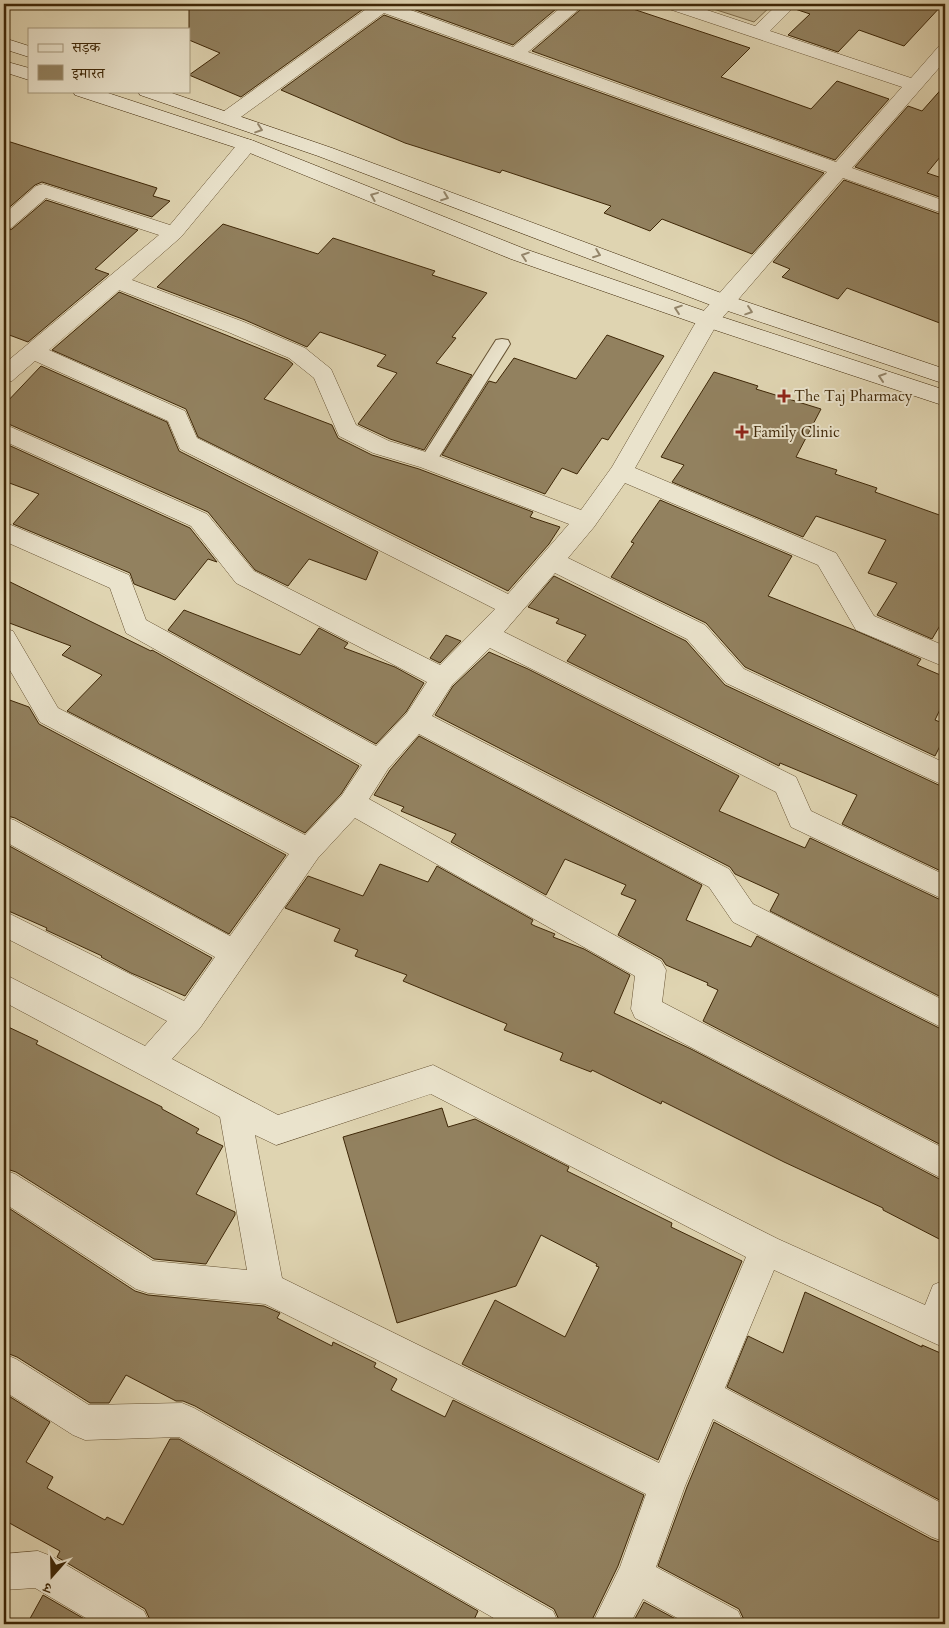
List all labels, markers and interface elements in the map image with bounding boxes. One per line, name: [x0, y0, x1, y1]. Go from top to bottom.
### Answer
legend: [28, 28, 190, 92]
text: सड़क: [71, 37, 101, 57]
text: इमारत: [71, 63, 106, 83]
one-way arrow: [255, 123, 263, 133]
one-way arrow: [440, 191, 449, 201]
one-way arrow: [370, 192, 379, 202]
one-way arrow: [592, 248, 601, 258]
one-way arrow: [521, 252, 529, 262]
one-way arrow: [674, 305, 683, 315]
one-way arrow: [745, 305, 753, 315]
one-way arrow: [879, 373, 887, 383]
place label: The Taj Pharmacy: [794, 386, 913, 406]
marker: The Taj Pharmacy: [778, 390, 790, 402]
place label: Family Clinic: [753, 422, 840, 442]
marker: Family Clinic: [735, 425, 749, 439]
north arrow: [28, 1550, 78, 1600]
text: उ: [40, 1577, 55, 1598]

